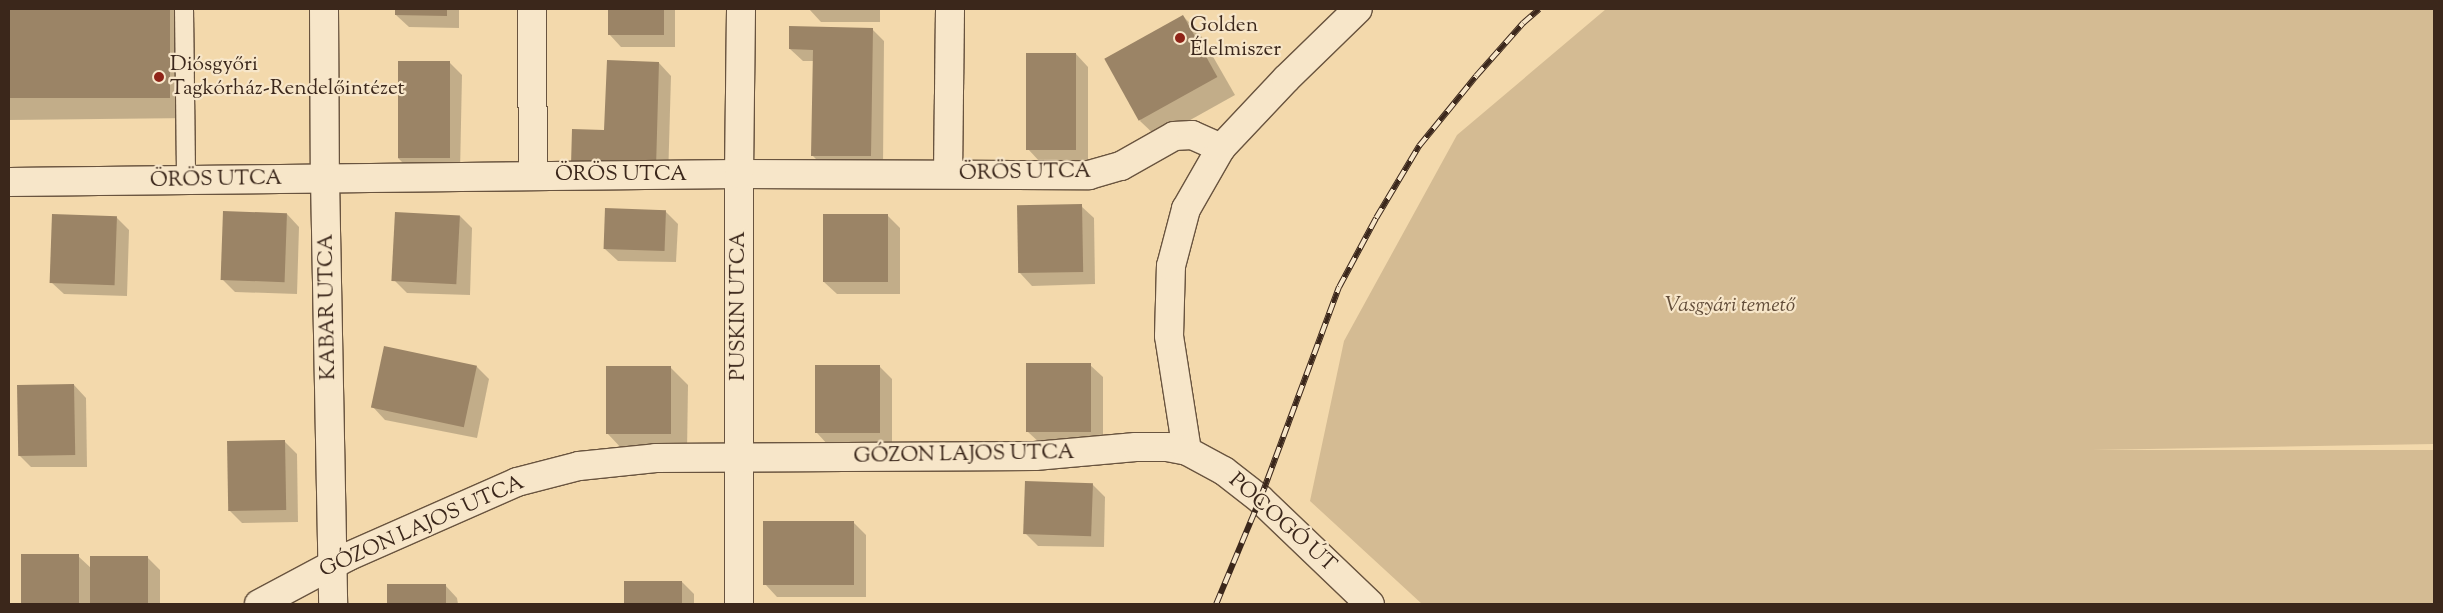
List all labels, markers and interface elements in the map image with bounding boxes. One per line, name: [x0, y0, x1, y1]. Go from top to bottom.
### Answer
place label: Golden Élelmiszer: [1190, 13, 1281, 63]
marker: Golden Élelmiszer: [1174, 32, 1186, 44]
place label: Diósgyőri Tagkórház-Rendelőintézet: [170, 52, 405, 102]
marker: Diósgyőri Tagkórház-Rendelőintézet: [152, 70, 166, 84]
street label: ÖRÖS UTCA: [959, 159, 1091, 187]
street label: ÖRÖS UTCA: [555, 162, 687, 188]
street label: ÖRÖS UTCA: [150, 166, 282, 194]
street label: PUSKIN UTCA: [726, 231, 752, 381]
street label: KABAR UTCA: [314, 234, 342, 380]
park label: Vasgyári temető: [1665, 293, 1795, 319]
street label: GÓZON LAJOS UTCA: [853, 440, 1075, 470]
street label: POCOGÓ ÚT: [1223, 468, 1341, 578]
street label: GÓZON LAJOS UTCA: [316, 471, 528, 583]

